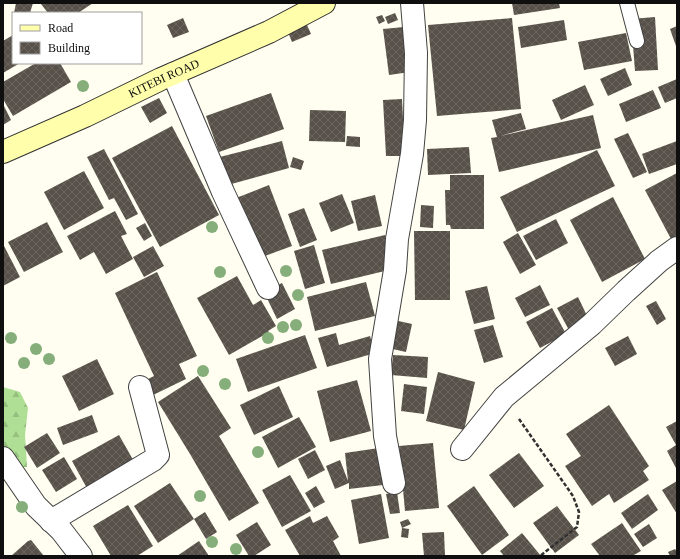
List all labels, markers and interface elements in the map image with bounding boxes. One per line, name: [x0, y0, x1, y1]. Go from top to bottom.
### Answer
legend: [12, 12, 142, 64]
text: Road: [48, 21, 73, 35]
text: Building: [48, 41, 90, 55]
street label: KITEBI ROAD: [126, 56, 202, 101]

